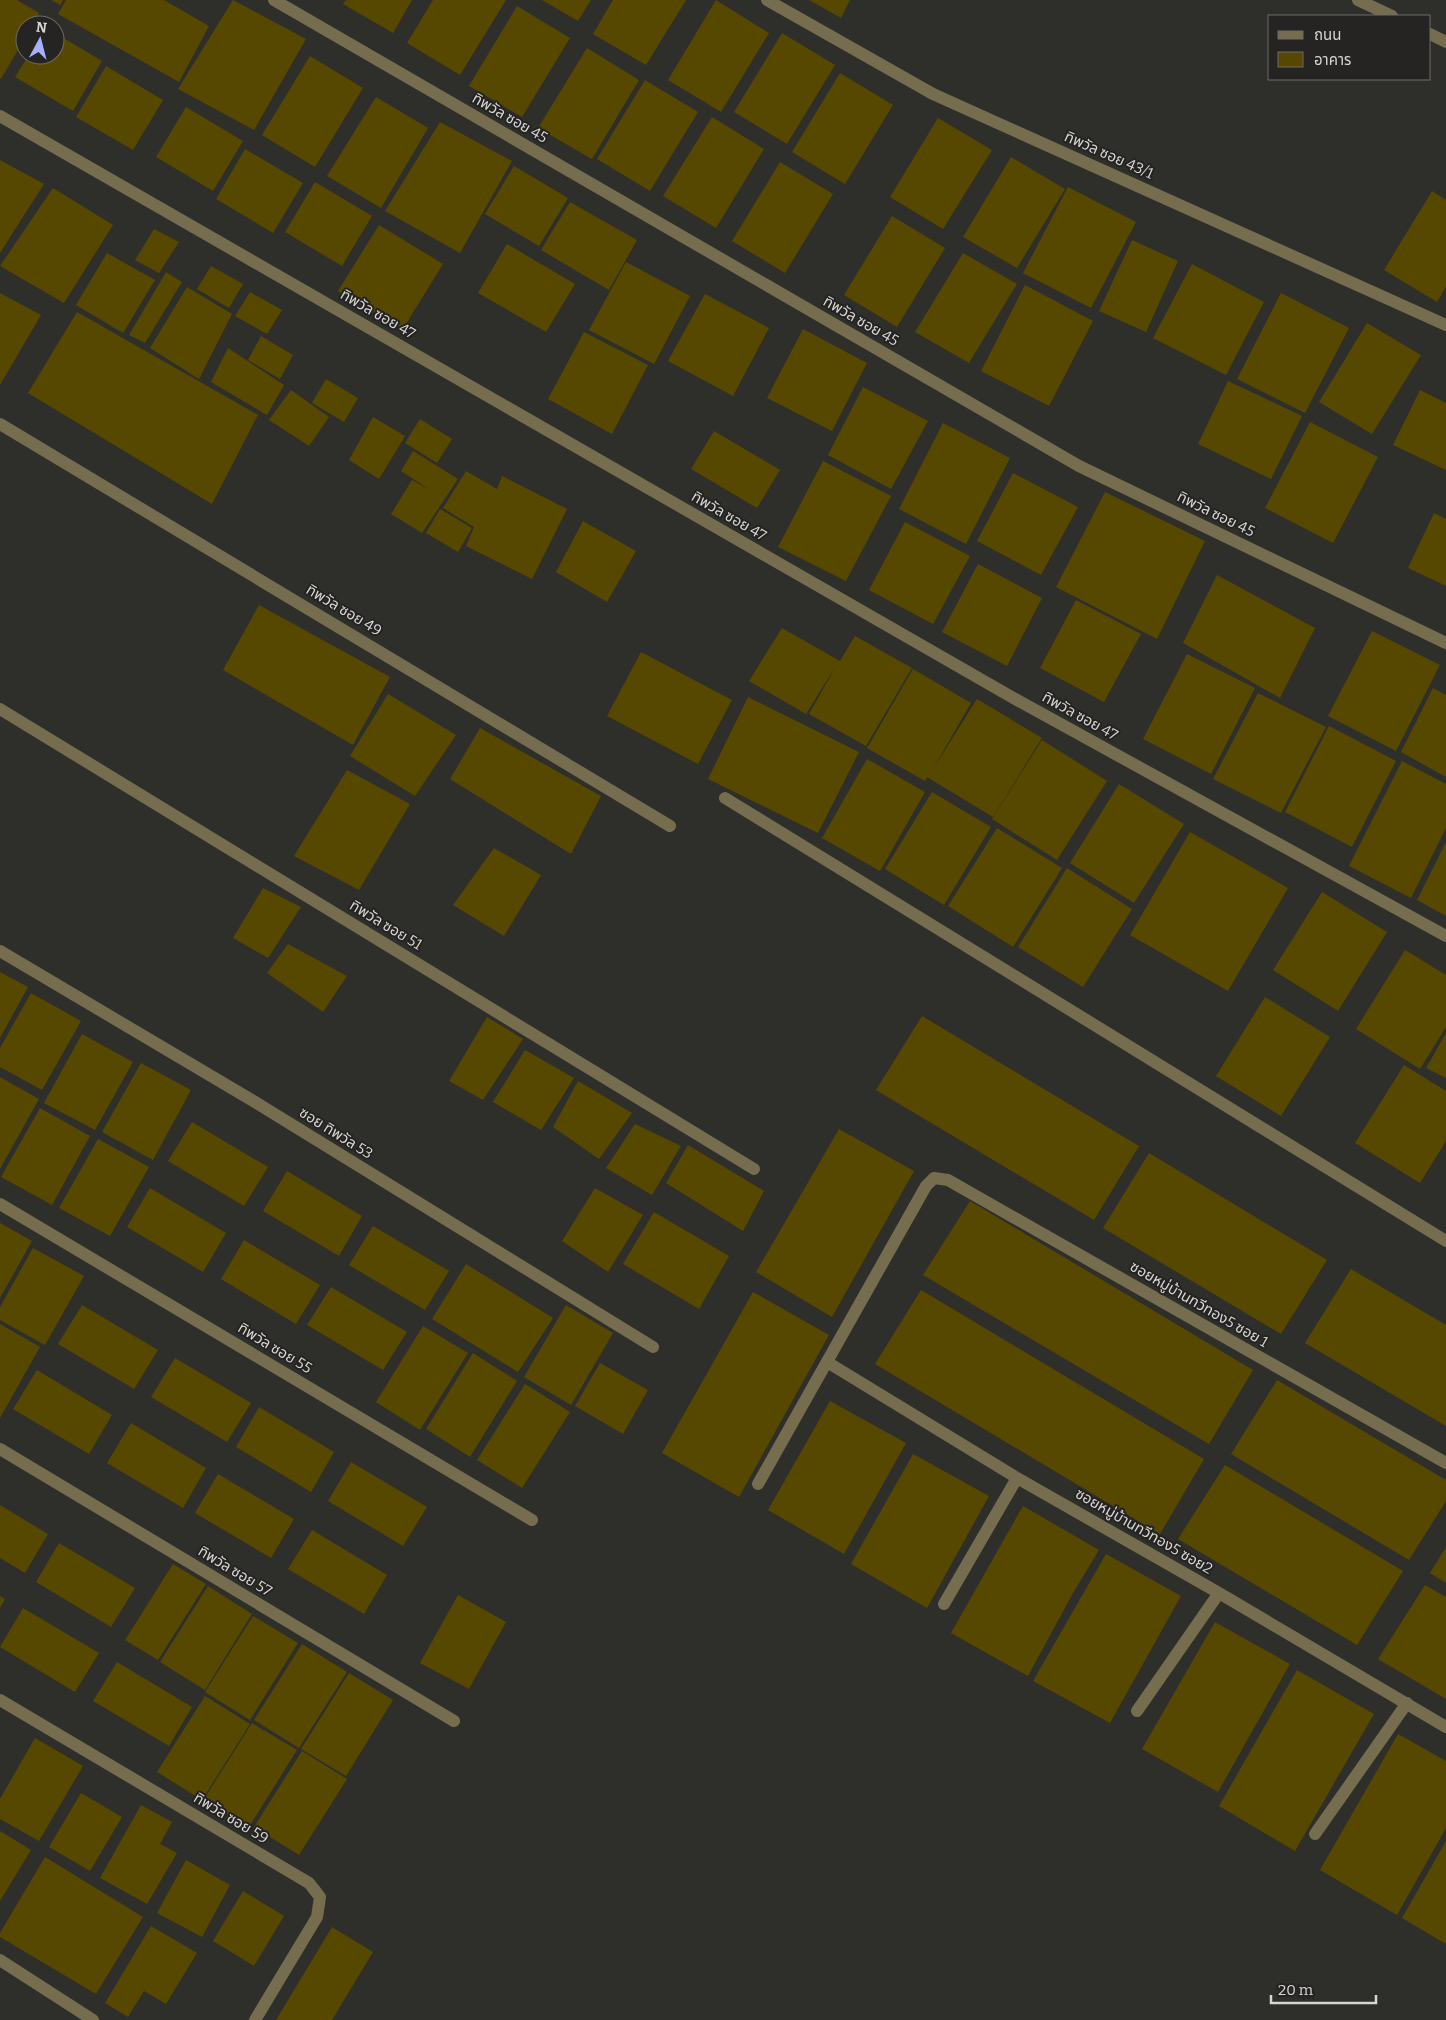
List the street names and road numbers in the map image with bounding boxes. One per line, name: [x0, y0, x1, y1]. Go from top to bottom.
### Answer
street label: ทิพวัล ซอย 45: [469, 89, 551, 147]
street label: ทิพวัล ซอย 43/1: [1062, 127, 1156, 183]
street label: ทิพวัล ซอย 47: [337, 285, 419, 343]
street label: ทิพวัล ซอย 45: [820, 292, 902, 350]
street label: ทิพวัล ซอย 47: [688, 487, 770, 545]
street label: ทิพวัล ซอย 45: [1174, 487, 1258, 541]
street label: ทิพวัล ซอย 49: [303, 580, 385, 640]
street label: ทิพวัล ซอย 47: [1039, 688, 1121, 744]
street label: ทิพวัล ซอย 51: [347, 896, 425, 954]
street label: ซอย ทิพวัล 53: [296, 1103, 376, 1163]
street label: ซอยหมู่บ้านทวีทอง5 ซอย 1: [1127, 1257, 1271, 1351]
street label: ทิพวัล ซอย 55: [235, 1319, 315, 1377]
street label: ซอยหมู่บ้านทวีทอง5 ซอย2: [1072, 1484, 1216, 1578]
street label: ทิพวัล ซอย 57: [195, 1542, 275, 1600]
street label: ทิพวัล ซอย 59: [190, 1789, 272, 1847]

